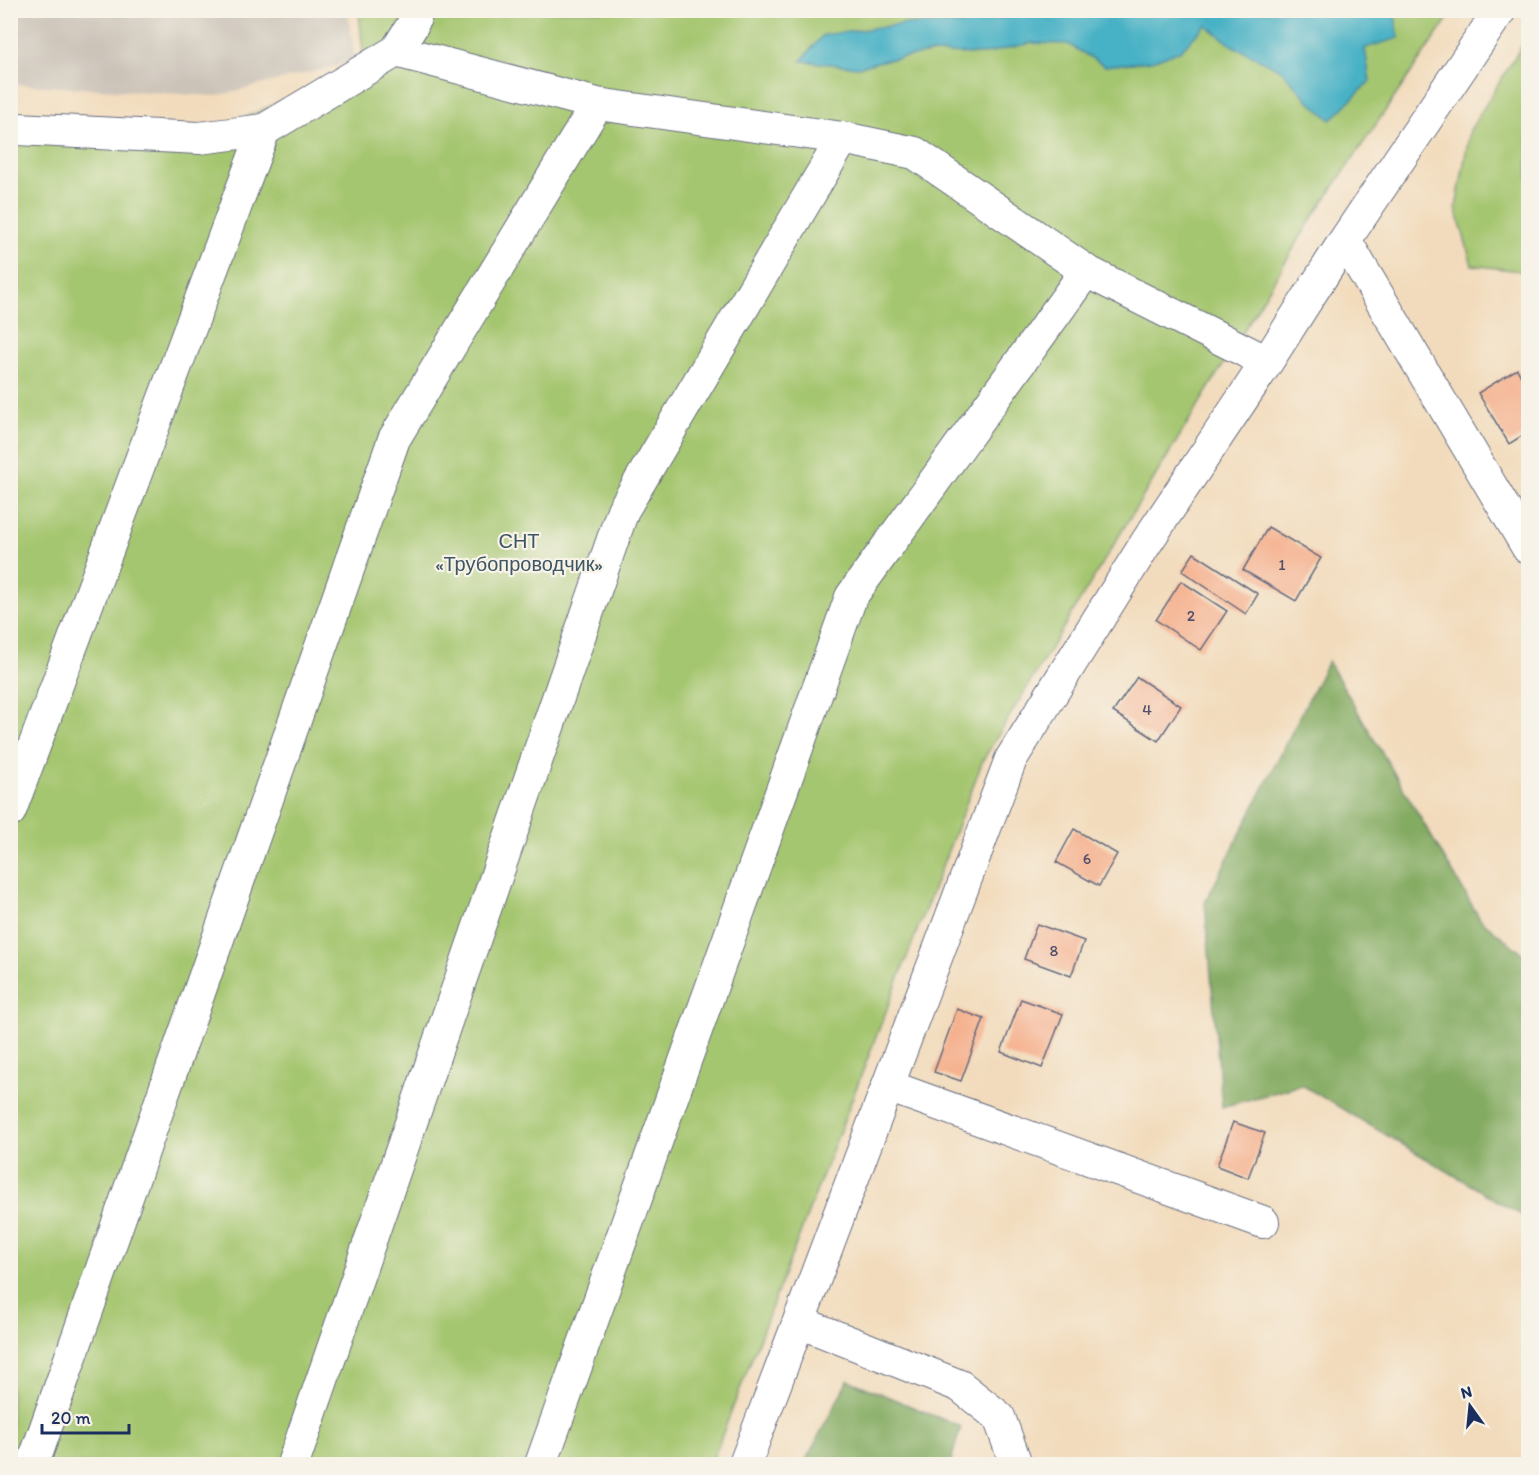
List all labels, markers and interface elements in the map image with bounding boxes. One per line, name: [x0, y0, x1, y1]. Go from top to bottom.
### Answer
park label: СНТ «Трубопроводчик»: [435, 529, 603, 576]
house number: 1: [1278, 555, 1286, 574]
house number: 2: [1187, 606, 1196, 625]
house number: 4: [1142, 700, 1152, 719]
house number: 6: [1083, 849, 1091, 868]
house number: 8: [1050, 941, 1059, 960]
north arrow: [1440, 1376, 1500, 1436]
text: N: [1459, 1381, 1474, 1403]
scale bar: [42, 1397, 129, 1435]
text: 20 m: [51, 1407, 91, 1429]

